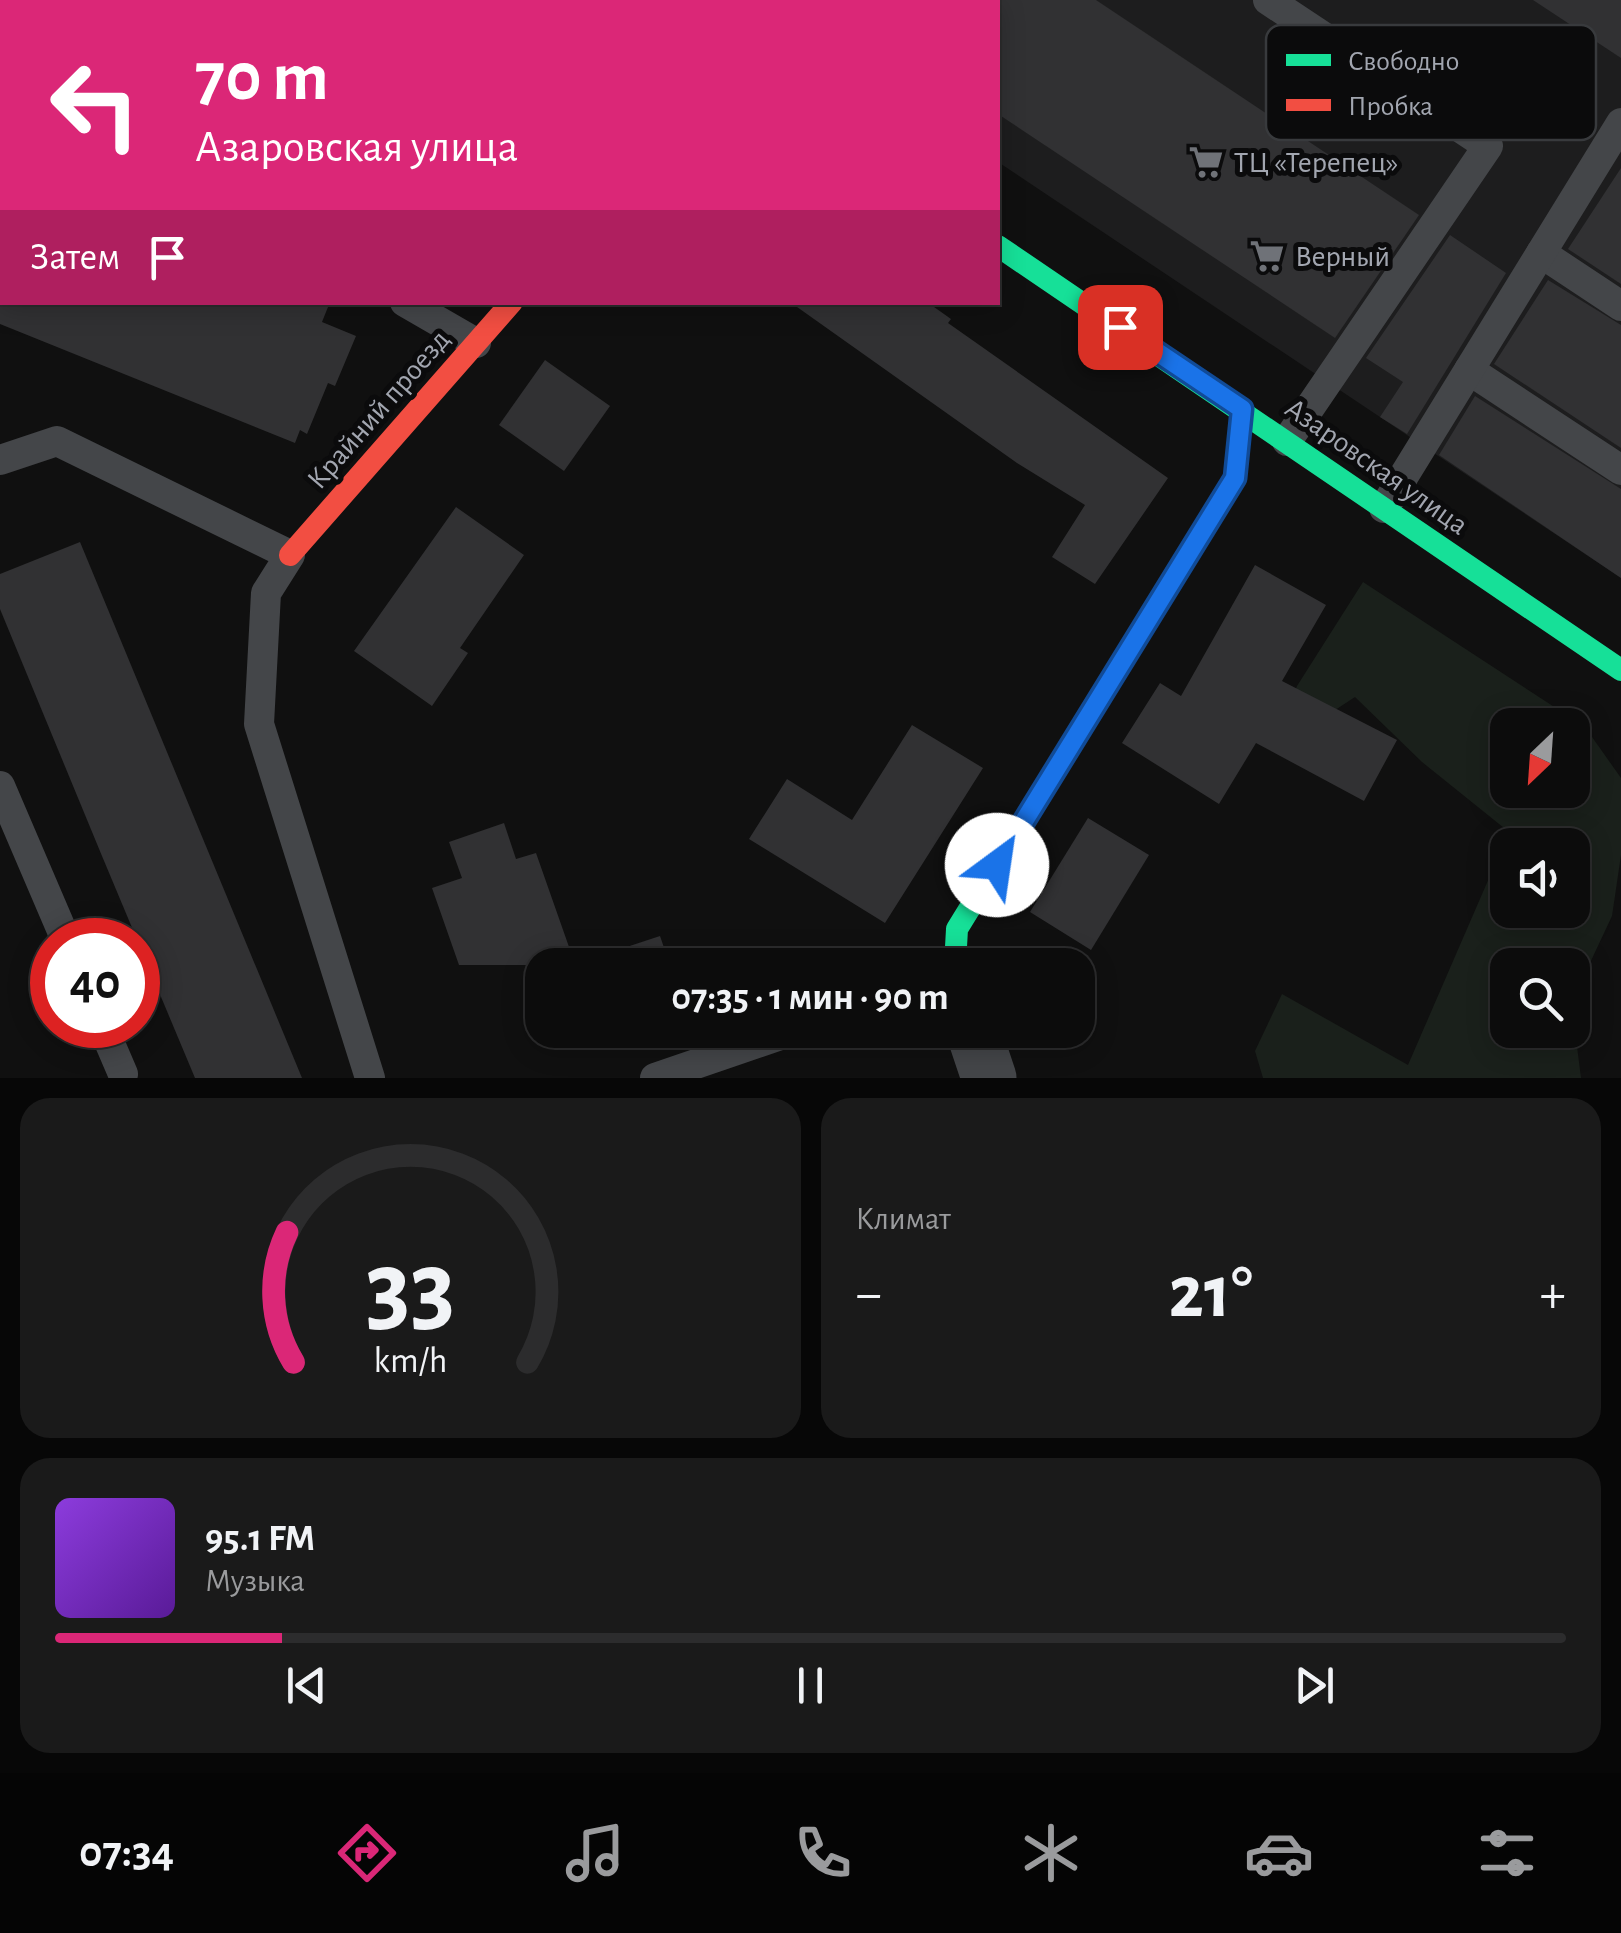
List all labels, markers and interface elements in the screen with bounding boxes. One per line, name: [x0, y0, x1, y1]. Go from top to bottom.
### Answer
legend: [1266, 25, 1596, 140]
icon: left: [30, 40, 160, 170]
text: 70 m: [195, 43, 329, 113]
text: Свободно: [1348, 48, 1459, 76]
text: Пробка: [1348, 93, 1433, 121]
text: Азаровская улица: [195, 125, 518, 170]
supermarket icon: ТЦ «Терепец»: [1187, 143, 1225, 181]
place label: ТЦ «Терепец»: [1234, 148, 1398, 178]
icon: arrive: [140, 230, 195, 285]
supermarket icon: Верный: [1248, 237, 1286, 275]
text: Затем: [30, 239, 120, 277]
place label: Верный: [1295, 242, 1390, 272]
pin: [1078, 285, 1163, 370]
icon: arrive: [1093, 300, 1148, 355]
street label: Крайний проезд: [302, 324, 456, 495]
street label: Азаровская улица: [1280, 393, 1473, 541]
north arrow: [1490, 708, 1590, 808]
map controls: [1490, 708, 1590, 1048]
position arrow: [945, 813, 1049, 917]
button: sound: [1490, 828, 1590, 928]
speed limit sign: 40: [30, 918, 160, 1048]
button: search: [1490, 948, 1590, 1048]
text: 07:35 · 1 мин · 90 m: [671, 979, 949, 1017]
text: Климат: [856, 1203, 951, 1235]
text: 33: [365, 1237, 455, 1341]
text: 21°: [1169, 1256, 1253, 1331]
text: −: [856, 1267, 882, 1322]
text: +: [1540, 1267, 1566, 1322]
text: km/h: [373, 1343, 447, 1379]
text: 95.1 FM: [205, 1520, 315, 1558]
text: Музыка: [205, 1565, 305, 1597]
icon: previous: [279, 1658, 334, 1713]
icon: pause: [783, 1658, 838, 1713]
icon: next: [1287, 1658, 1342, 1713]
icon: directions: [332, 1818, 402, 1888]
icon: music: [560, 1818, 630, 1888]
icon: phone: [788, 1818, 858, 1888]
icon: climate: [1016, 1818, 1086, 1888]
icon: car: [1244, 1818, 1314, 1888]
icon: filters: [1472, 1818, 1542, 1888]
text: 07:34: [79, 1830, 174, 1875]

